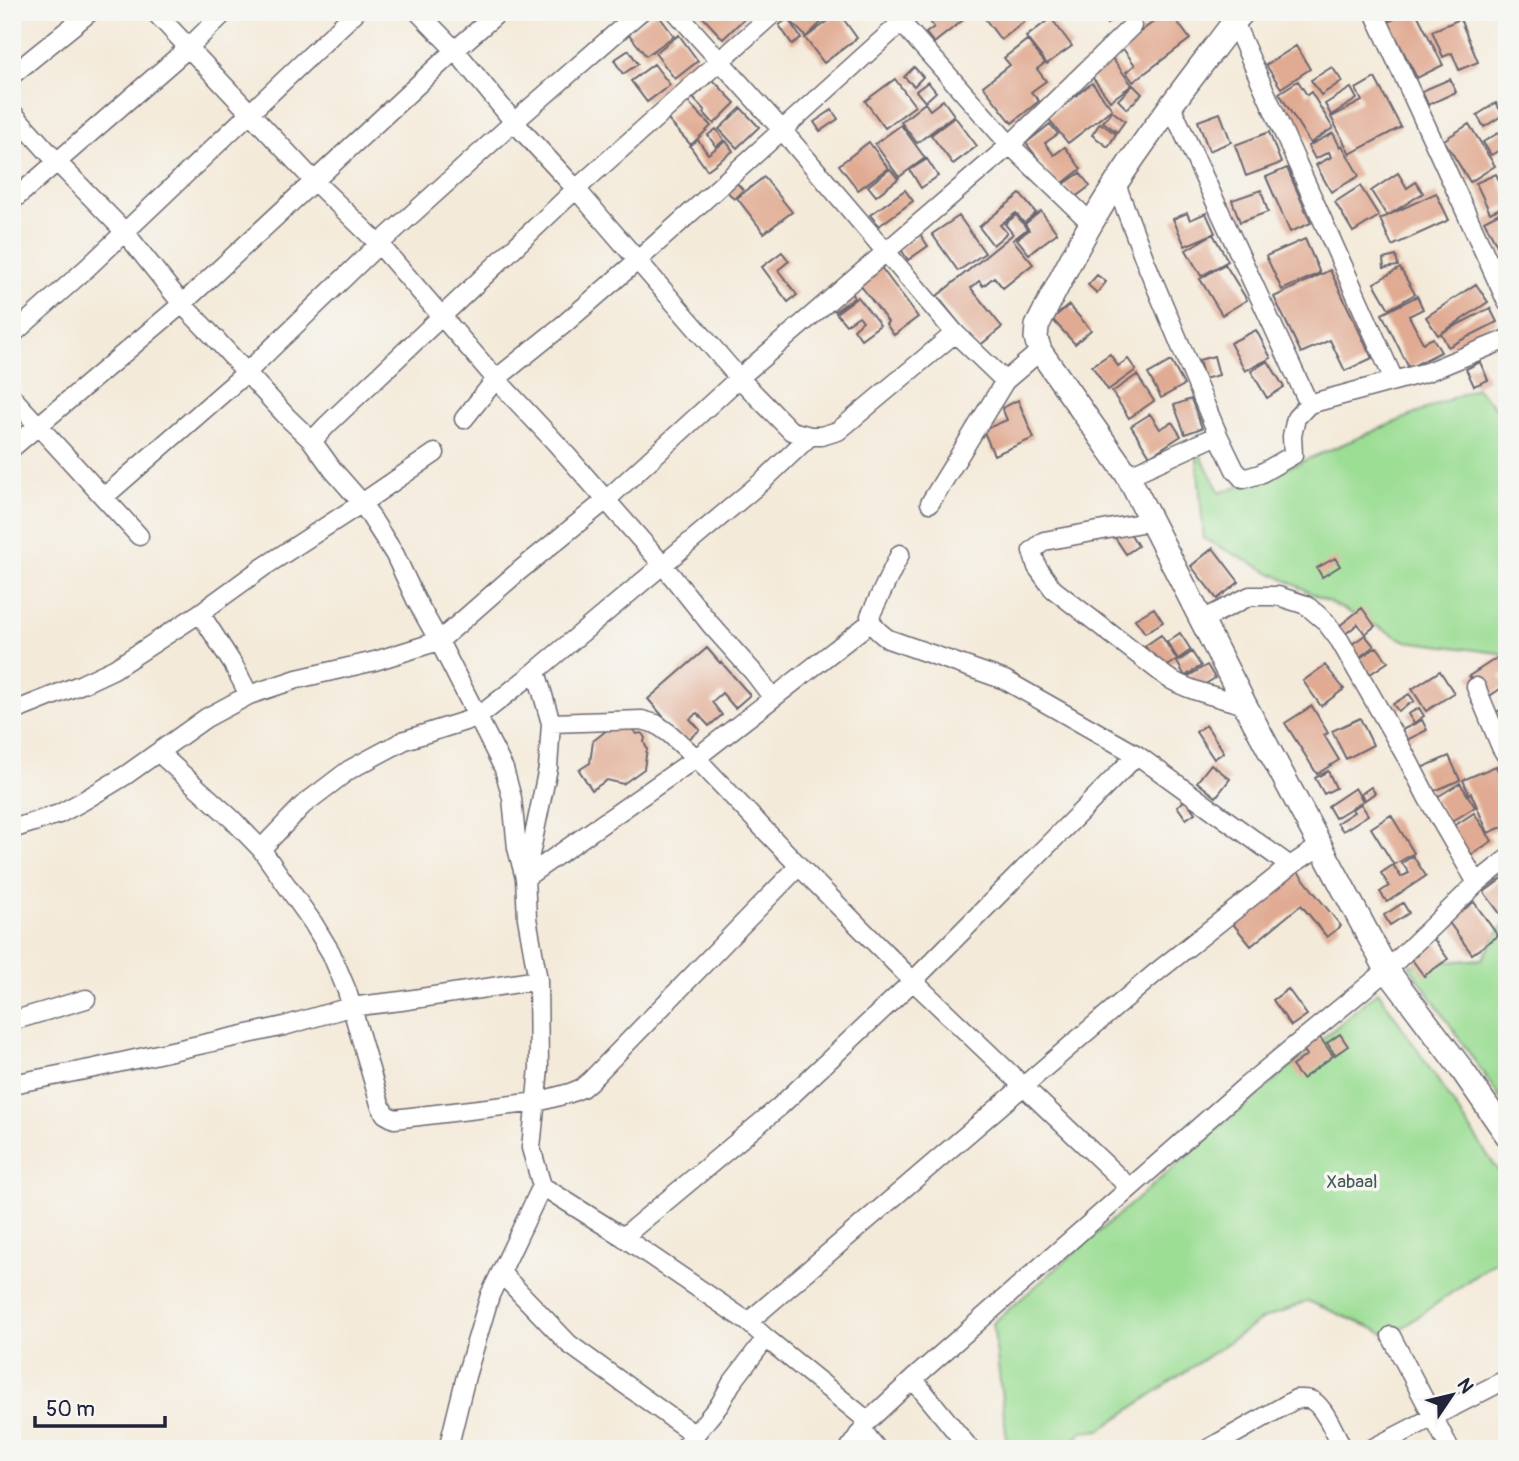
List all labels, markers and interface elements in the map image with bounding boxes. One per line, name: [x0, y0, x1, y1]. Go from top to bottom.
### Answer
park label: Xabaal: [1326, 1170, 1378, 1194]
north arrow: [1418, 1360, 1488, 1430]
text: N: [1452, 1374, 1479, 1398]
scale bar: [35, 1384, 164, 1428]
text: 50 m: [46, 1396, 95, 1423]

